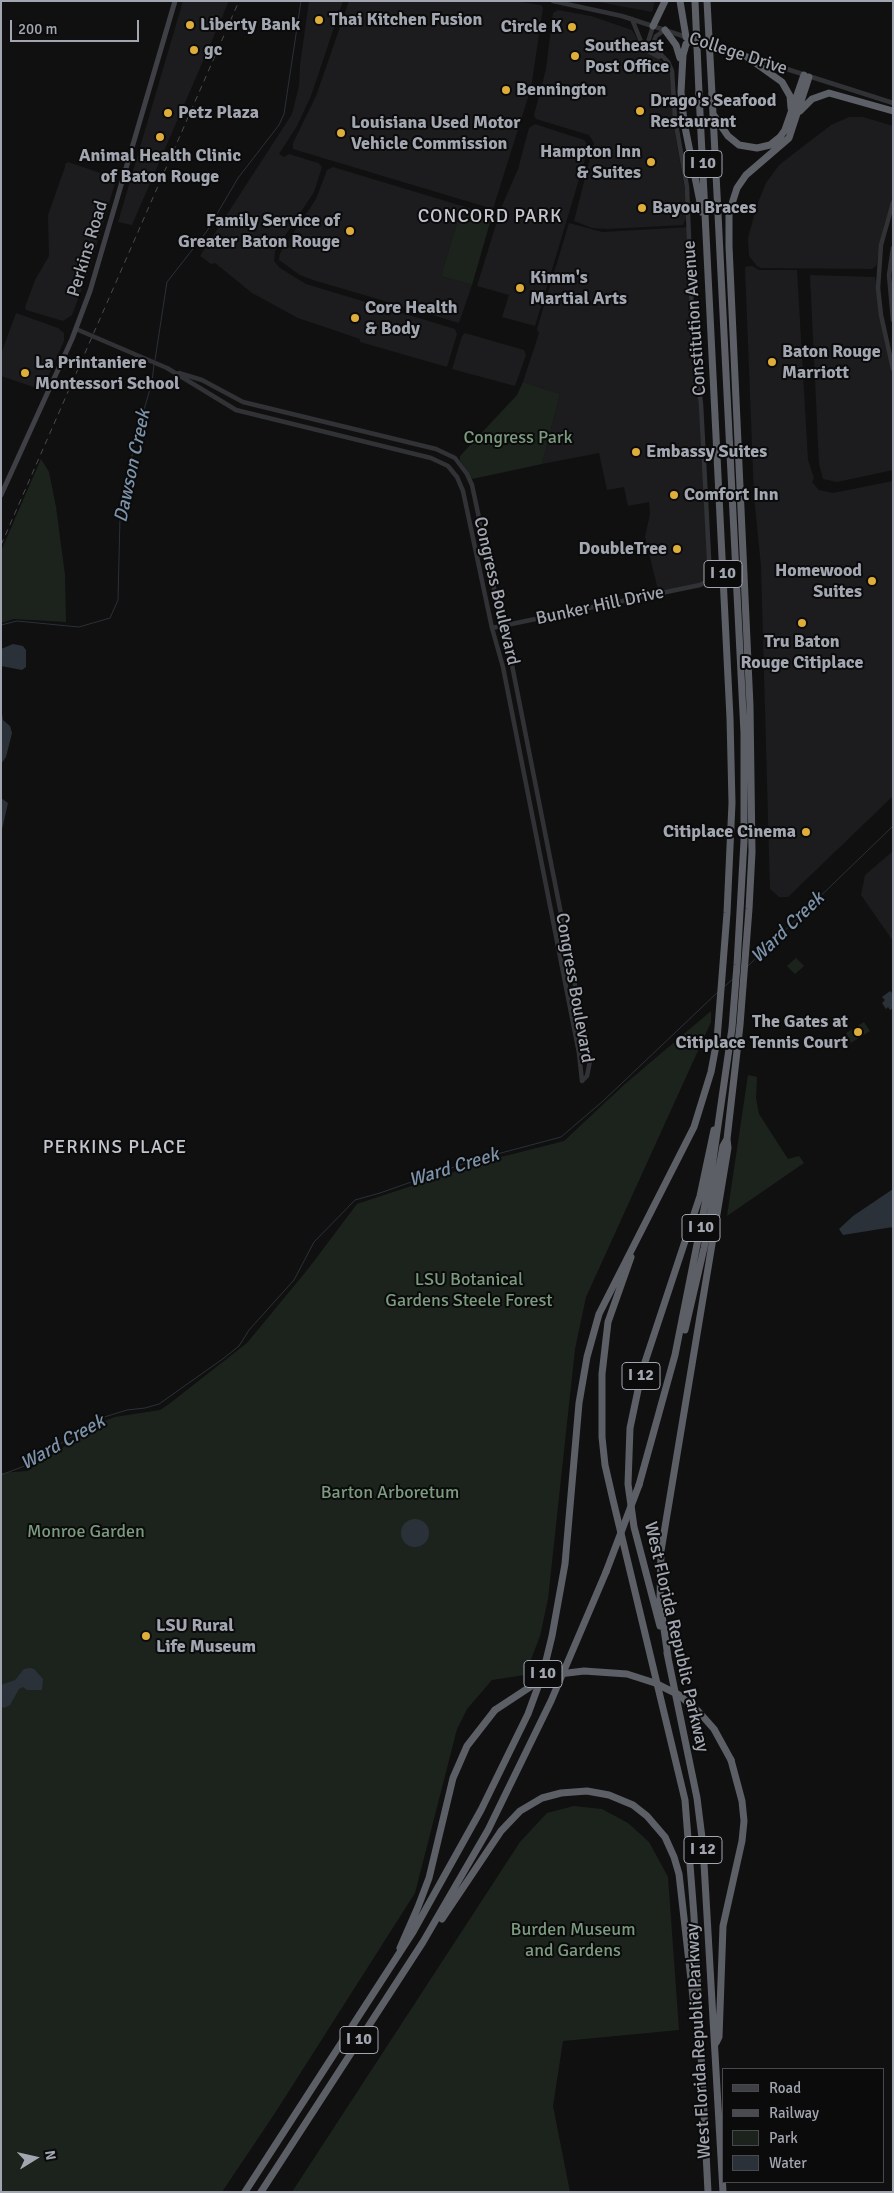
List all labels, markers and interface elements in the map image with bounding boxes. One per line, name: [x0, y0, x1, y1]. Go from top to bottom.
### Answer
place label: Thai Kitchen Fusion: [329, 9, 482, 31]
scale bar: [12, 10, 141, 42]
place label: Liberty Bank: [200, 14, 300, 36]
marker: Thai Kitchen Fusion: [313, 14, 325, 26]
place label: Circle K: [501, 16, 562, 38]
marker: Liberty Bank: [184, 19, 196, 31]
text: 200 m: [18, 20, 58, 38]
marker: Circle K: [566, 21, 578, 33]
street label: College Drive: [686, 28, 790, 80]
place label: Southeast Post Office: [585, 35, 669, 78]
place label: gc: [204, 39, 222, 61]
marker: gc: [188, 44, 200, 56]
marker: Southeast Post Office: [569, 50, 581, 62]
place label: Bennington: [516, 79, 606, 101]
marker: Bennington: [500, 84, 512, 96]
place label: Drago's Seafood Restaurant: [650, 90, 776, 132]
place label: Petz Plaza: [178, 102, 259, 124]
marker: Drago's Seafood Restaurant: [634, 105, 646, 117]
marker: Petz Plaza: [162, 107, 174, 119]
place label: Louisiana Used Motor Vehicle Commission: [351, 112, 520, 154]
marker: Louisiana Used Motor Vehicle Commission: [335, 127, 347, 139]
marker: Animal Health Clinic of Baton Rouge: [154, 131, 166, 143]
place label: Hampton Inn & Suites: [540, 141, 641, 183]
place label: Animal Health Clinic of Baton Rouge: [79, 145, 241, 188]
road number: I 10: [684, 150, 722, 178]
marker: Hampton Inn & Suites: [645, 156, 657, 168]
place label: Bayou Braces: [652, 197, 756, 219]
street label: Perkins Road: [63, 198, 113, 300]
marker: Bayou Braces: [636, 202, 648, 214]
district label: CONCORD PARK: [416, 206, 564, 228]
place label: Family Service of Greater Baton Rouge: [178, 210, 340, 252]
marker: Family Service of Greater Baton Rouge: [344, 225, 356, 237]
street label: Constitution Avenue: [679, 239, 711, 397]
place label: Kimm's Martial Arts: [530, 267, 627, 310]
marker: Kimm's Martial Arts: [514, 282, 526, 294]
place label: Core Health & Body: [365, 297, 457, 340]
marker: Core Health & Body: [349, 312, 361, 324]
place label: Baton Rouge Marriott: [782, 341, 881, 384]
place label: La Printaniere Montessori School: [35, 352, 180, 394]
marker: Baton Rouge Marriott: [766, 356, 778, 368]
marker: La Printaniere Montessori School: [19, 367, 31, 379]
water label: Dawson Creek: [110, 408, 156, 524]
park label: Congress Park: [463, 427, 573, 449]
place label: Embassy Suites: [646, 441, 767, 463]
marker: Embassy Suites: [630, 446, 642, 458]
place label: Comfort Inn: [684, 484, 779, 506]
marker: Comfort Inn: [668, 489, 680, 501]
street label: Congress Boulevard: [468, 515, 524, 667]
place label: DoubleTree: [579, 538, 667, 560]
marker: DoubleTree: [671, 543, 683, 555]
road number: I 10: [704, 560, 742, 588]
place label: Homewood Suites: [775, 560, 862, 602]
marker: Homewood Suites: [866, 575, 878, 587]
street label: Bunker Hill Drive: [534, 582, 666, 630]
marker: Tru Baton Rouge Citiplace: [796, 617, 808, 629]
place label: Tru Baton Rouge Citiplace: [741, 631, 863, 674]
place label: Citiplace Cinema: [663, 821, 796, 843]
marker: Citiplace Cinema: [800, 826, 812, 838]
water label: Ward Creek: [747, 888, 829, 968]
street label: Congress Boulevard: [550, 911, 598, 1065]
place label: The Gates at Citiplace Tennis Court: [676, 1011, 848, 1054]
marker: The Gates at Citiplace Tennis Court: [852, 1026, 864, 1038]
district label: PERKINS PLACE: [41, 1137, 189, 1159]
water label: Ward Creek: [406, 1144, 502, 1192]
road number: I 10: [682, 1214, 720, 1242]
park label: LSU Botanical Gardens Steele Forest: [385, 1269, 553, 1312]
road number: I 12: [622, 1362, 660, 1390]
water label: Ward Creek: [17, 1411, 109, 1475]
park label: Barton Arboretum: [321, 1482, 459, 1504]
street label: West Florida Republic Parkway: [639, 1520, 713, 1754]
park label: Monroe Garden: [27, 1521, 145, 1543]
place label: LSU Rural Life Museum: [156, 1615, 256, 1658]
marker: LSU Rural Life Museum: [140, 1630, 152, 1642]
road number: I 10: [524, 1660, 562, 1688]
road number: I 12: [684, 1836, 722, 1864]
park label: Burden Museum and Gardens: [511, 1919, 635, 1962]
street label: West Florida Republic Parkway: [682, 1923, 716, 2159]
road number: I 10: [340, 2026, 378, 2054]
legend: [722, 2068, 884, 2183]
text: Road: [769, 2079, 801, 2097]
text: Railway: [769, 2104, 819, 2122]
text: Park: [769, 2129, 798, 2147]
north arrow: [10, 2133, 60, 2183]
text: N: [41, 2149, 59, 2162]
text: Water: [769, 2154, 807, 2172]

